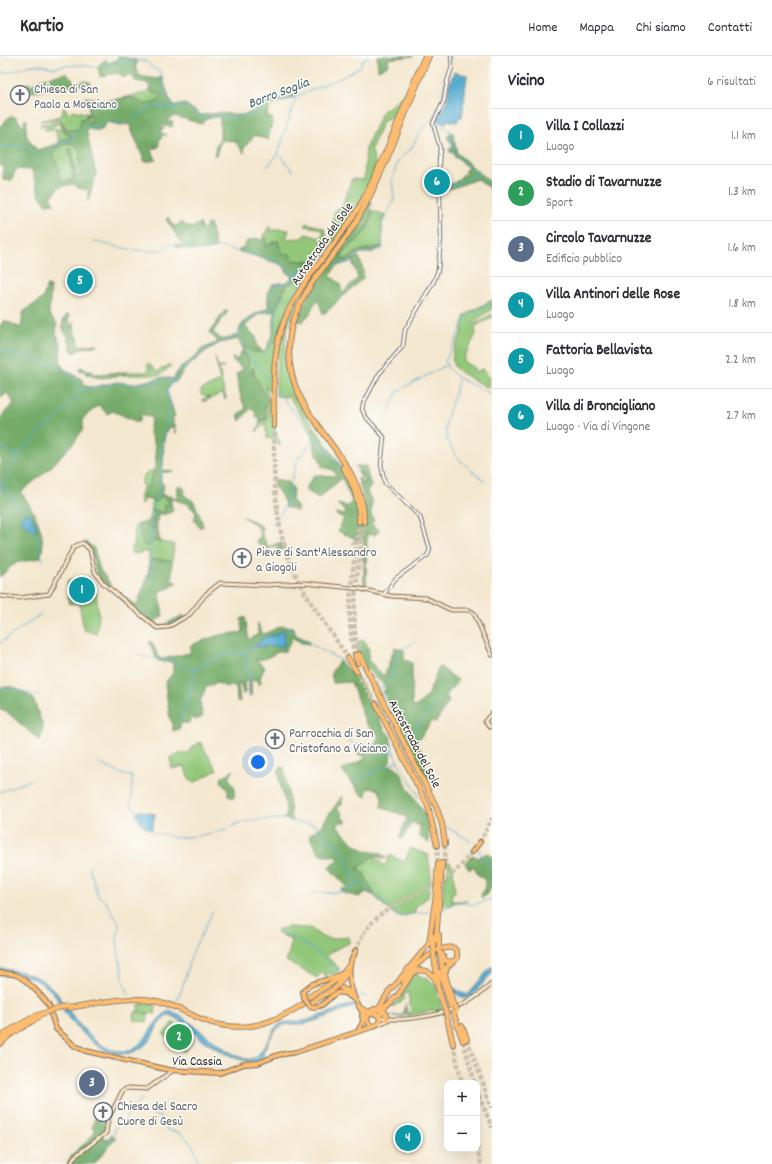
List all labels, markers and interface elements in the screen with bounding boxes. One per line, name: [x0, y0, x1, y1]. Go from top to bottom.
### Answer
text: Kartio: [20, 14, 64, 41]
text: Home: [528, 18, 558, 38]
text: Mappa: [580, 18, 614, 38]
text: Chi siamo: [636, 18, 686, 38]
text: Contatti: [708, 18, 752, 38]
text: Vicino: [508, 70, 545, 94]
water label: Borro Soglia: [245, 73, 313, 115]
text: 6 risultati: [707, 73, 756, 92]
place label: Chiesa di San Paolo a Mosciano: [34, 81, 117, 115]
church icon: Chiesa di San Paolo a Mosciano: [9, 84, 31, 106]
text: Villa I Collazzi: [546, 116, 624, 138]
text: 1: [520, 127, 522, 146]
text: 1.1 km: [731, 127, 756, 146]
text: Luogo: [546, 138, 574, 157]
pin: 6: [424, 167, 450, 197]
text: Stadio di Tavarnuzze: [546, 172, 662, 194]
text: 2: [518, 183, 524, 202]
text: 1.3 km: [728, 183, 756, 202]
text: Sport: [546, 194, 573, 213]
street label: Autostrada del Sole: [287, 199, 359, 290]
text: Circolo Tavarnuzze: [546, 228, 651, 250]
text: 3: [518, 239, 524, 258]
text: 1.6 km: [727, 239, 756, 258]
text: Edificio pubblico: [546, 250, 622, 269]
pin: 5: [67, 266, 93, 296]
text: Villa Antinori delle Rose: [546, 284, 680, 306]
text: 4: [518, 295, 524, 314]
text: 1.8 km: [729, 295, 756, 314]
text: Luogo: [546, 306, 574, 325]
text: Fattoria Bellavista: [546, 340, 652, 362]
text: 5: [518, 351, 524, 370]
text: 2.2 km: [725, 351, 756, 370]
text: Luogo: [546, 362, 574, 381]
text: Villa di Broncigliano: [546, 396, 655, 418]
text: 6: [518, 407, 524, 426]
text: 2.7 km: [726, 407, 756, 426]
text: Luogo · Via di Vingone: [546, 418, 650, 437]
place label: Pieve di Sant'Alessandro a Giogoli: [256, 544, 377, 578]
church icon: Pieve di Sant'Alessandro a Giogoli: [231, 547, 253, 569]
pin: 1: [69, 575, 95, 605]
street label: Autostrada del Sole: [382, 697, 445, 792]
place label: Parrocchia di San Cristofano a Viciano: [289, 725, 388, 759]
church icon: Parrocchia di San Cristofano a Viciano: [264, 728, 286, 750]
your location: [248, 752, 268, 772]
pin: 2: [166, 1022, 192, 1052]
street label: Via Cassia: [172, 1053, 223, 1072]
pin: 3: [79, 1068, 105, 1098]
map controls: [444, 1080, 480, 1152]
button: +: [444, 1080, 480, 1116]
place label: Chiesa del Sacro Cuore di Gesù: [117, 1098, 198, 1132]
church icon: Chiesa del Sacro Cuore di Gesù: [92, 1101, 114, 1123]
button: −: [444, 1116, 480, 1152]
pin: 4: [395, 1123, 421, 1153]

